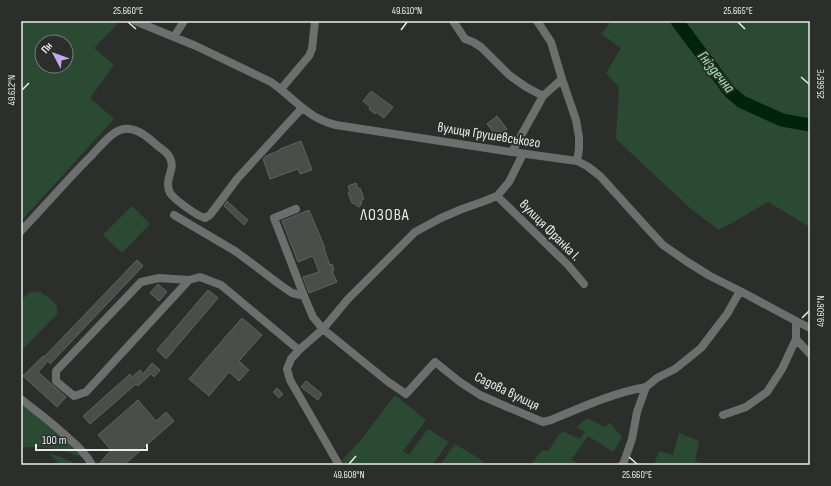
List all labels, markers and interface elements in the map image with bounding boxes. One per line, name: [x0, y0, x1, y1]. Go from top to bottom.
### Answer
text: 25.660°E: [113, 5, 143, 17]
text: 49.610°N: [392, 5, 422, 17]
text: 25.665°E: [723, 5, 753, 17]
north arrow: [34, 34, 74, 74]
text: Пн: [38, 39, 55, 56]
water label: Гніздечна: [693, 47, 739, 97]
text: 25.665°E: [815, 69, 827, 99]
text: 49.612°N: [6, 75, 18, 105]
street label: вулиця Грушевського: [436, 118, 542, 152]
street label: вулиця Франка І.: [516, 196, 584, 264]
district label: ЛОЗОВА: [359, 206, 410, 225]
text: 49.606°N: [815, 295, 827, 327]
street label: Садова вулиця: [472, 368, 542, 414]
scale bar: [36, 426, 147, 452]
text: 100 m: [42, 433, 67, 448]
text: 49.608°N: [333, 469, 365, 481]
text: 25.660°E: [622, 469, 652, 481]

